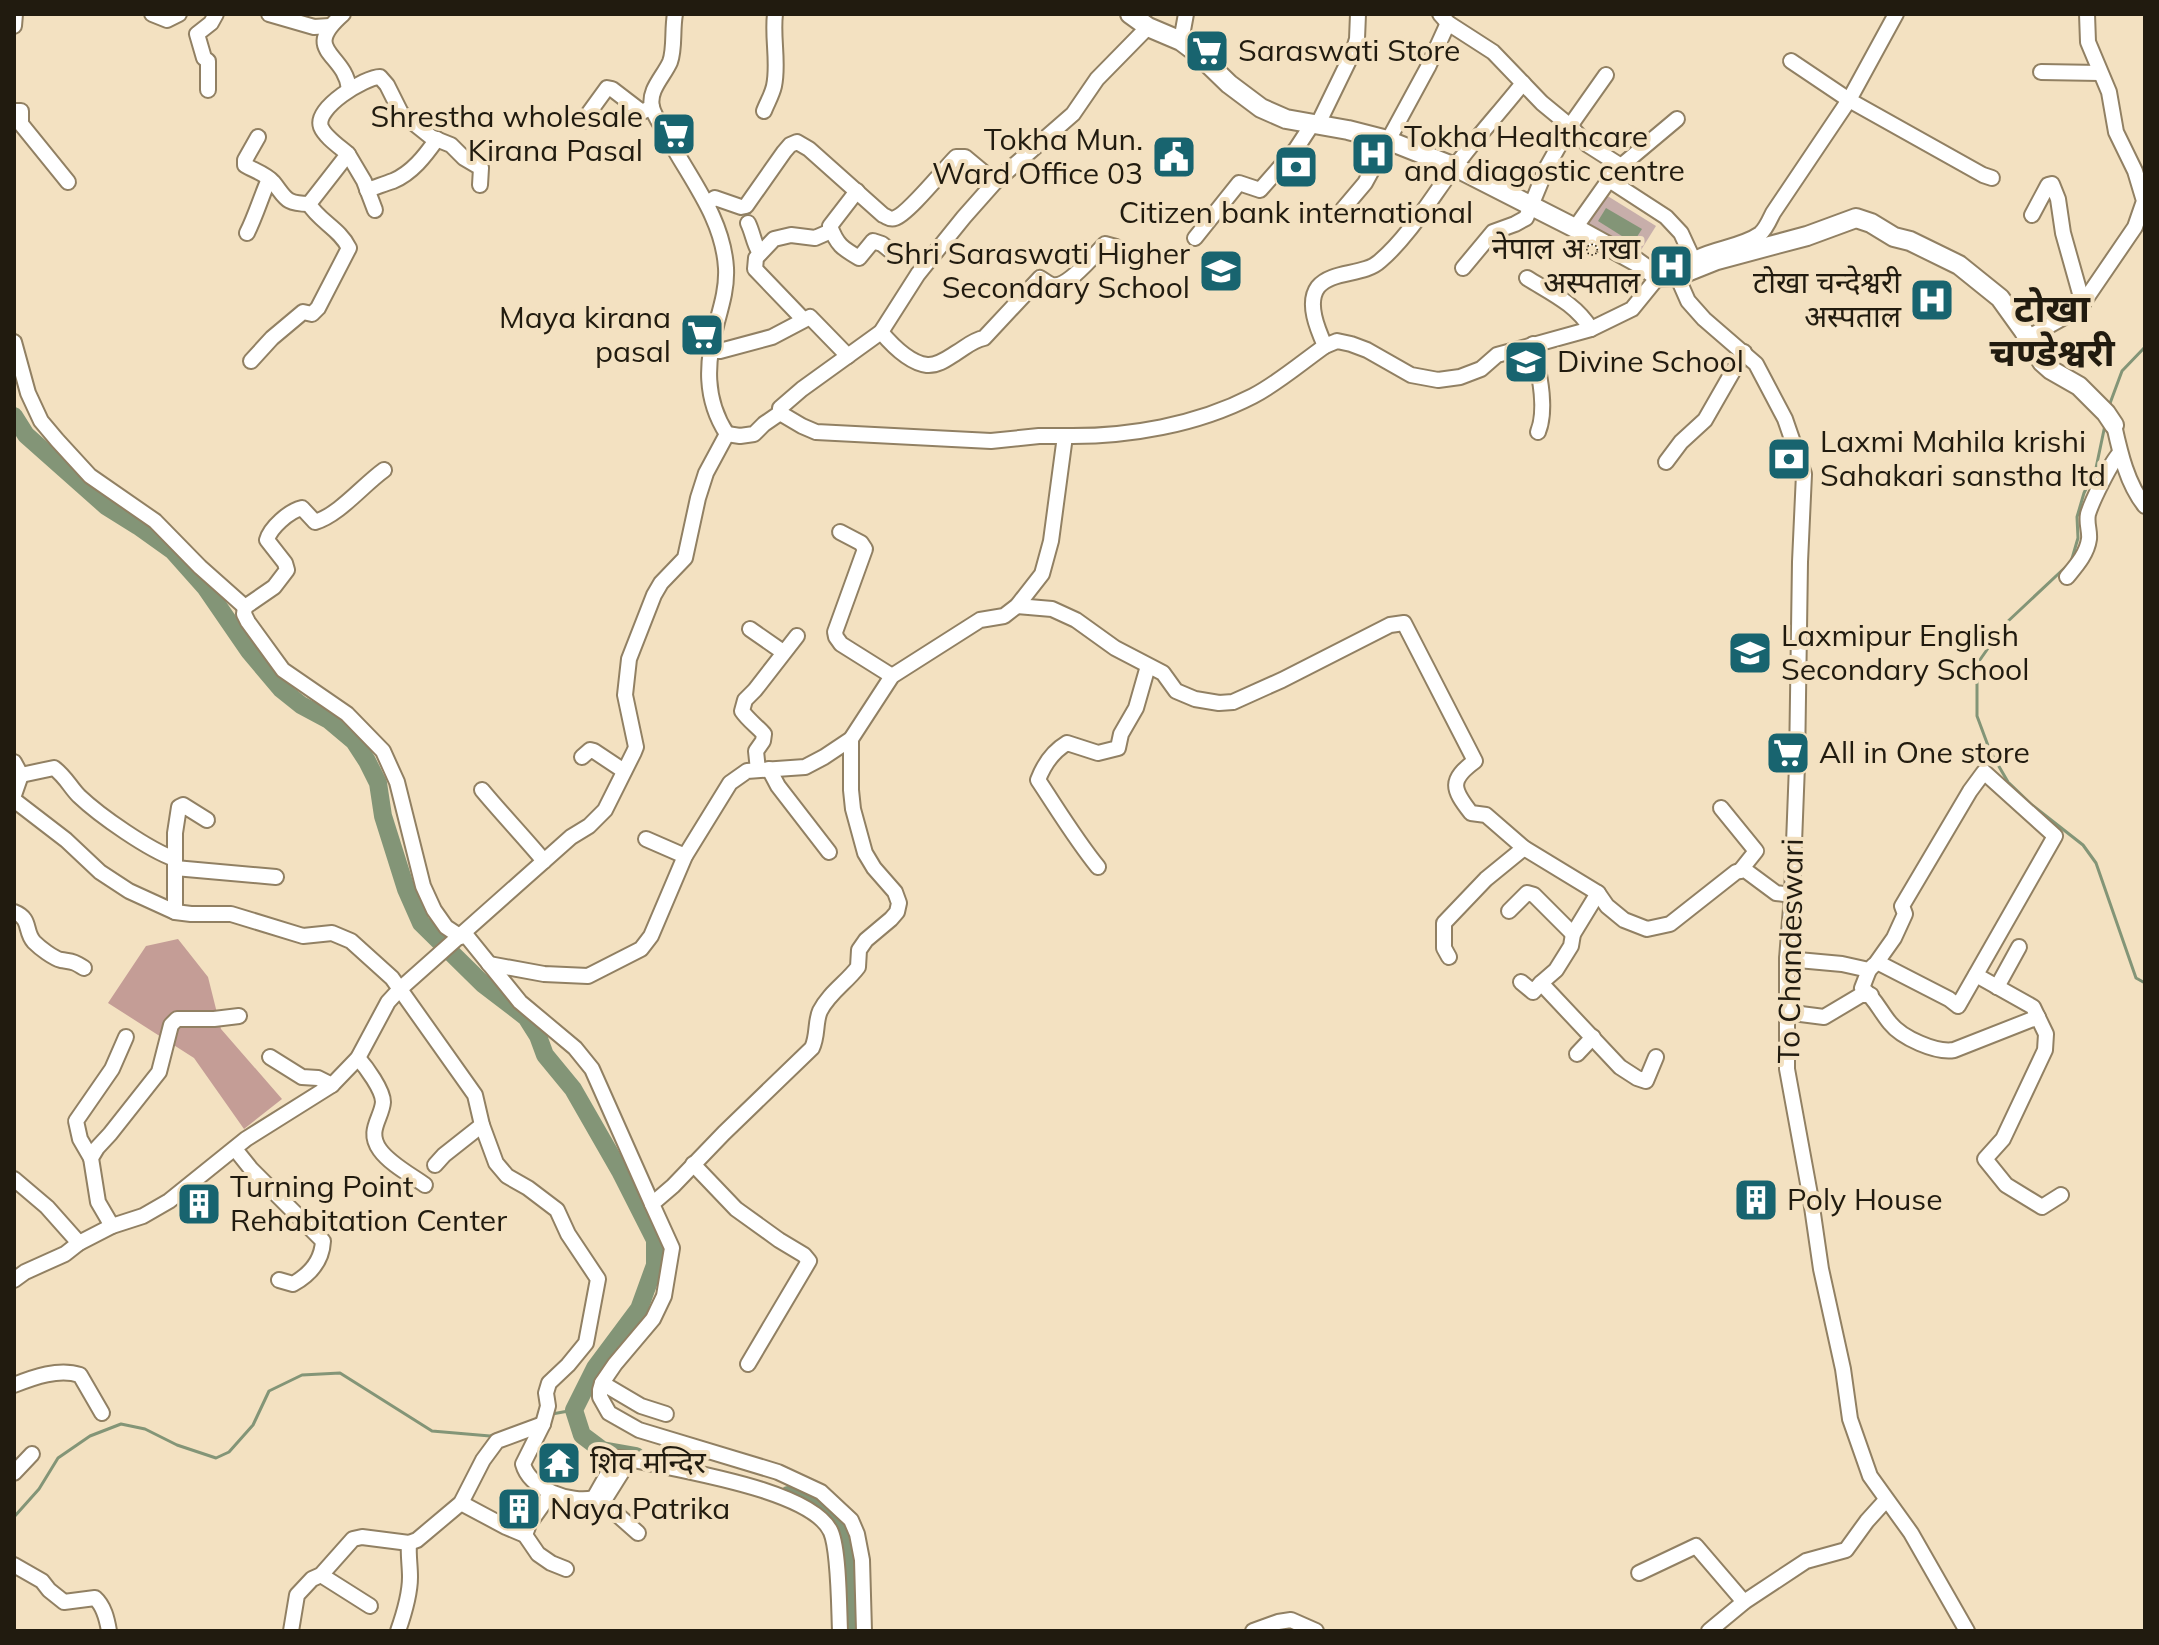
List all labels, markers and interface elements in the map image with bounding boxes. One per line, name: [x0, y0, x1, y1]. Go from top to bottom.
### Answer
supermarket icon: Saraswati Store: [1183, 27, 1231, 75]
place label: Saraswati Store: [1238, 31, 1460, 69]
place label: Shrestha wholesale Kirana Pasal: [370, 97, 643, 169]
supermarket icon: Shrestha wholesale Kirana Pasal: [650, 110, 698, 158]
place label: Tokha Healthcare and diagostic centre: [1404, 117, 1685, 189]
place label: Tokha Mun. Ward Office 03: [932, 120, 1143, 192]
hospital icon: Tokha Healthcare and diagostic centre: [1349, 130, 1397, 178]
public building icon: Tokha Mun. Ward Office 03: [1150, 133, 1198, 181]
bank icon: Citizen bank international: [1272, 143, 1320, 191]
place label: Citizen bank international: [1119, 193, 1473, 231]
place label: नेपाल अाखा अस्पताल: [1492, 229, 1641, 301]
place label: Shri Saraswati Higher Secondary School: [886, 234, 1190, 306]
hospital icon: नेपाल अाखा अस्पताल: [1647, 242, 1695, 290]
school or university icon: Shri Saraswati Higher Secondary School: [1197, 247, 1245, 295]
place label: टोखा चन्देश्वरी अस्पताल: [1753, 263, 1902, 335]
hospital icon: टोखा चन्देश्वरी अस्पताल: [1908, 276, 1956, 324]
district label: टोखा चण्डेश्वरी: [1989, 284, 2115, 376]
place label: Maya kirana pasal: [499, 298, 671, 370]
supermarket icon: Maya kirana pasal: [678, 311, 726, 359]
school or university icon: Divine School: [1502, 338, 1550, 386]
place label: Divine School: [1557, 342, 1744, 380]
place label: Laxmi Mahila krishi Sahakari sanstha ltd: [1820, 422, 2106, 494]
bank icon: Laxmi Mahila krishi Sahakari sanstha ltd: [1765, 435, 1813, 483]
place label: Laxmipur English Secondary School: [1781, 616, 2029, 688]
school or university icon: Laxmipur English Secondary School: [1726, 629, 1774, 677]
supermarket icon: All in One store: [1764, 729, 1812, 777]
place label: All in One store: [1819, 733, 2030, 771]
street label: To Chandeswari: [1769, 838, 1811, 1064]
place label: Turning Point Rehabitation Center: [230, 1167, 507, 1239]
building icon: Poly House: [1732, 1176, 1780, 1224]
building icon: Turning Point Rehabitation Center: [175, 1180, 223, 1228]
place label: Poly House: [1787, 1180, 1943, 1218]
temple icon: शिव मन्दिर: [535, 1439, 583, 1487]
place label: शिव मन्दिर: [590, 1443, 707, 1481]
building icon: Naya Patrika: [495, 1485, 543, 1533]
place label: Naya Patrika: [550, 1489, 730, 1527]

